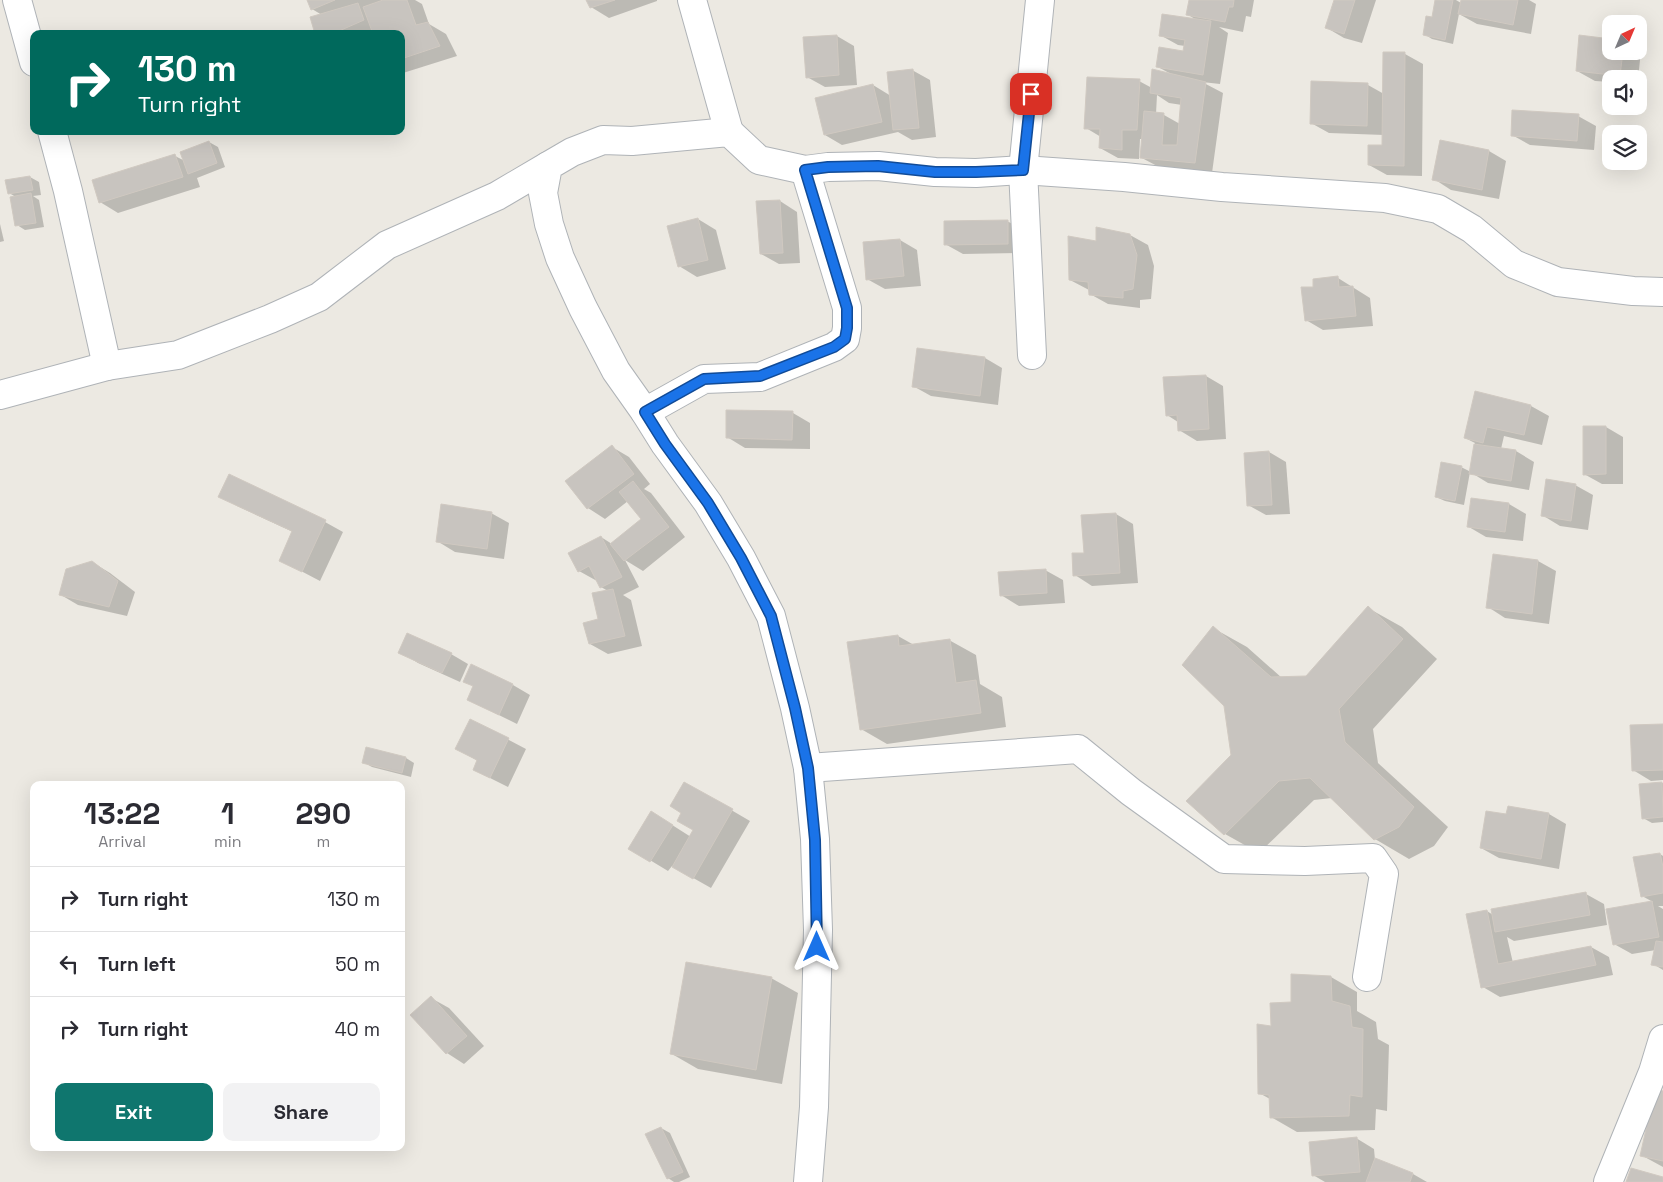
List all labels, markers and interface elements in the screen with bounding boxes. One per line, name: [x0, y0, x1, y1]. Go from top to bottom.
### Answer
north arrow: [1602, 15, 1648, 60]
map controls: [1602, 15, 1647, 170]
text: 130 m: [138, 47, 237, 91]
icon: right: [55, 50, 120, 115]
button: sound: [1602, 70, 1647, 115]
pin: [1010, 73, 1052, 115]
icon: arrive: [1017, 80, 1045, 108]
text: Turn right: [138, 90, 241, 118]
button: layers: [1602, 125, 1647, 170]
text: 13:22: [84, 794, 160, 833]
text: 1: [221, 794, 235, 833]
text: 290: [295, 794, 351, 833]
text: Arrival: [98, 831, 146, 852]
text: min: [214, 831, 242, 852]
text: m: [316, 831, 330, 852]
icon: right: [55, 885, 83, 913]
text: Turn right: [98, 887, 188, 912]
text: 130 m: [327, 887, 380, 912]
position arrow: [790, 920, 842, 972]
icon: left: [55, 950, 83, 978]
text: Turn left: [98, 952, 176, 977]
text: 50 m: [335, 952, 380, 977]
icon: right: [55, 1015, 83, 1043]
text: Turn right: [98, 1017, 188, 1042]
text: 40 m: [335, 1017, 380, 1042]
button: Exit: [55, 1083, 213, 1141]
button: Share: [223, 1083, 380, 1141]

